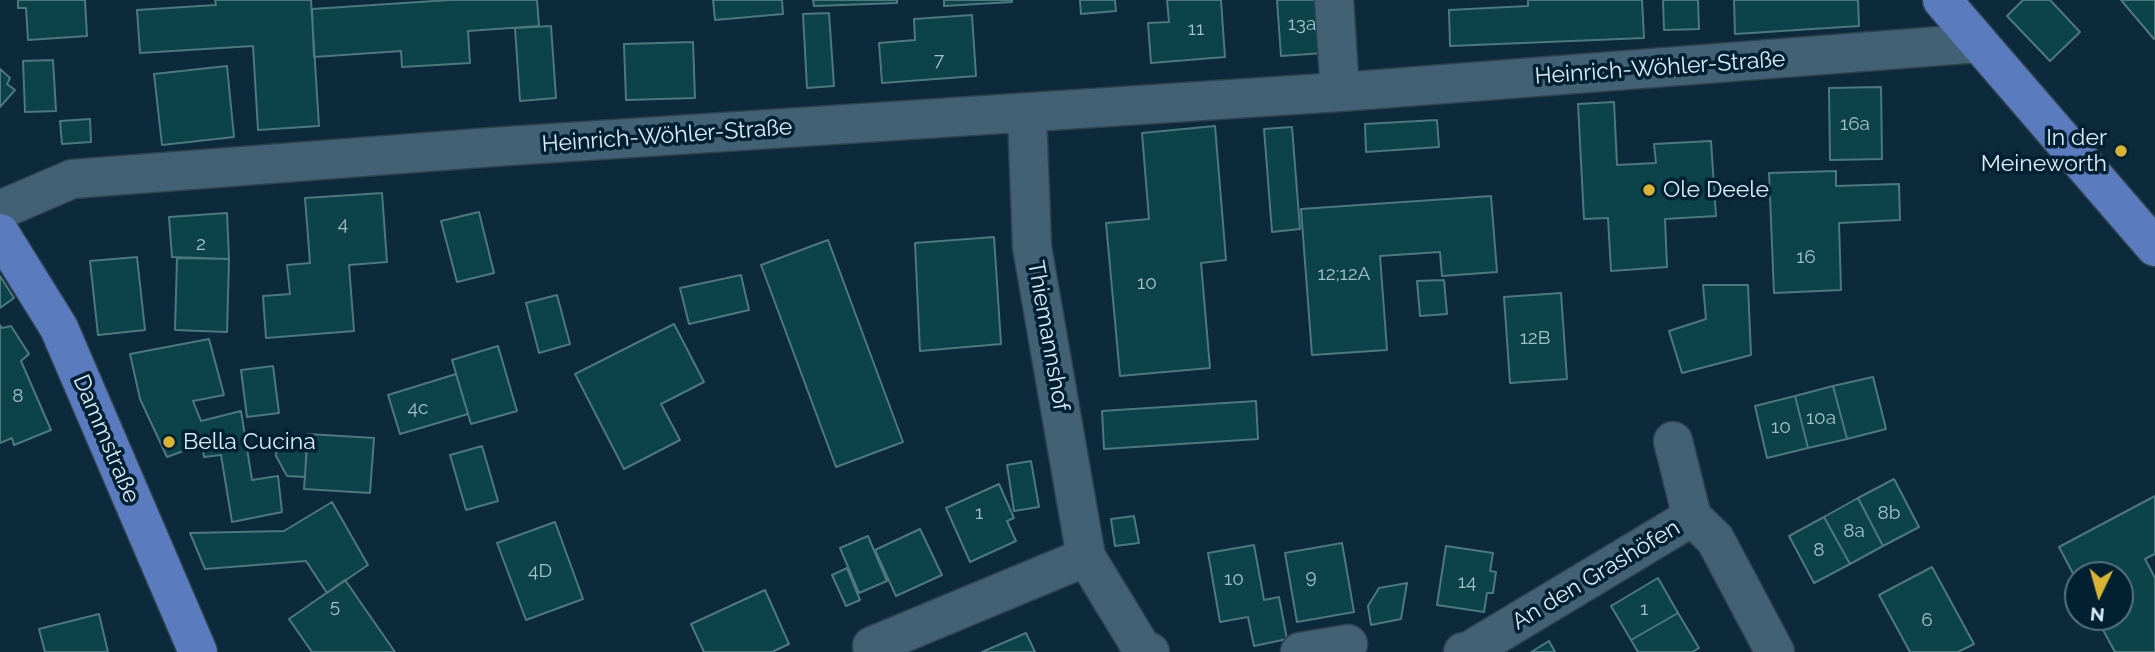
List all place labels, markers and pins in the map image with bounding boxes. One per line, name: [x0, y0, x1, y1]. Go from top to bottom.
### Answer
place label: In der Meineworth: [1981, 124, 2107, 178]
marker: In der Meineworth: [2113, 143, 2129, 159]
place label: Ole Deele: [1663, 176, 1769, 204]
marker: Ole Deele: [1641, 182, 1657, 198]
place label: Bella Cucina: [183, 428, 316, 456]
marker: Bella Cucina: [161, 434, 177, 450]

